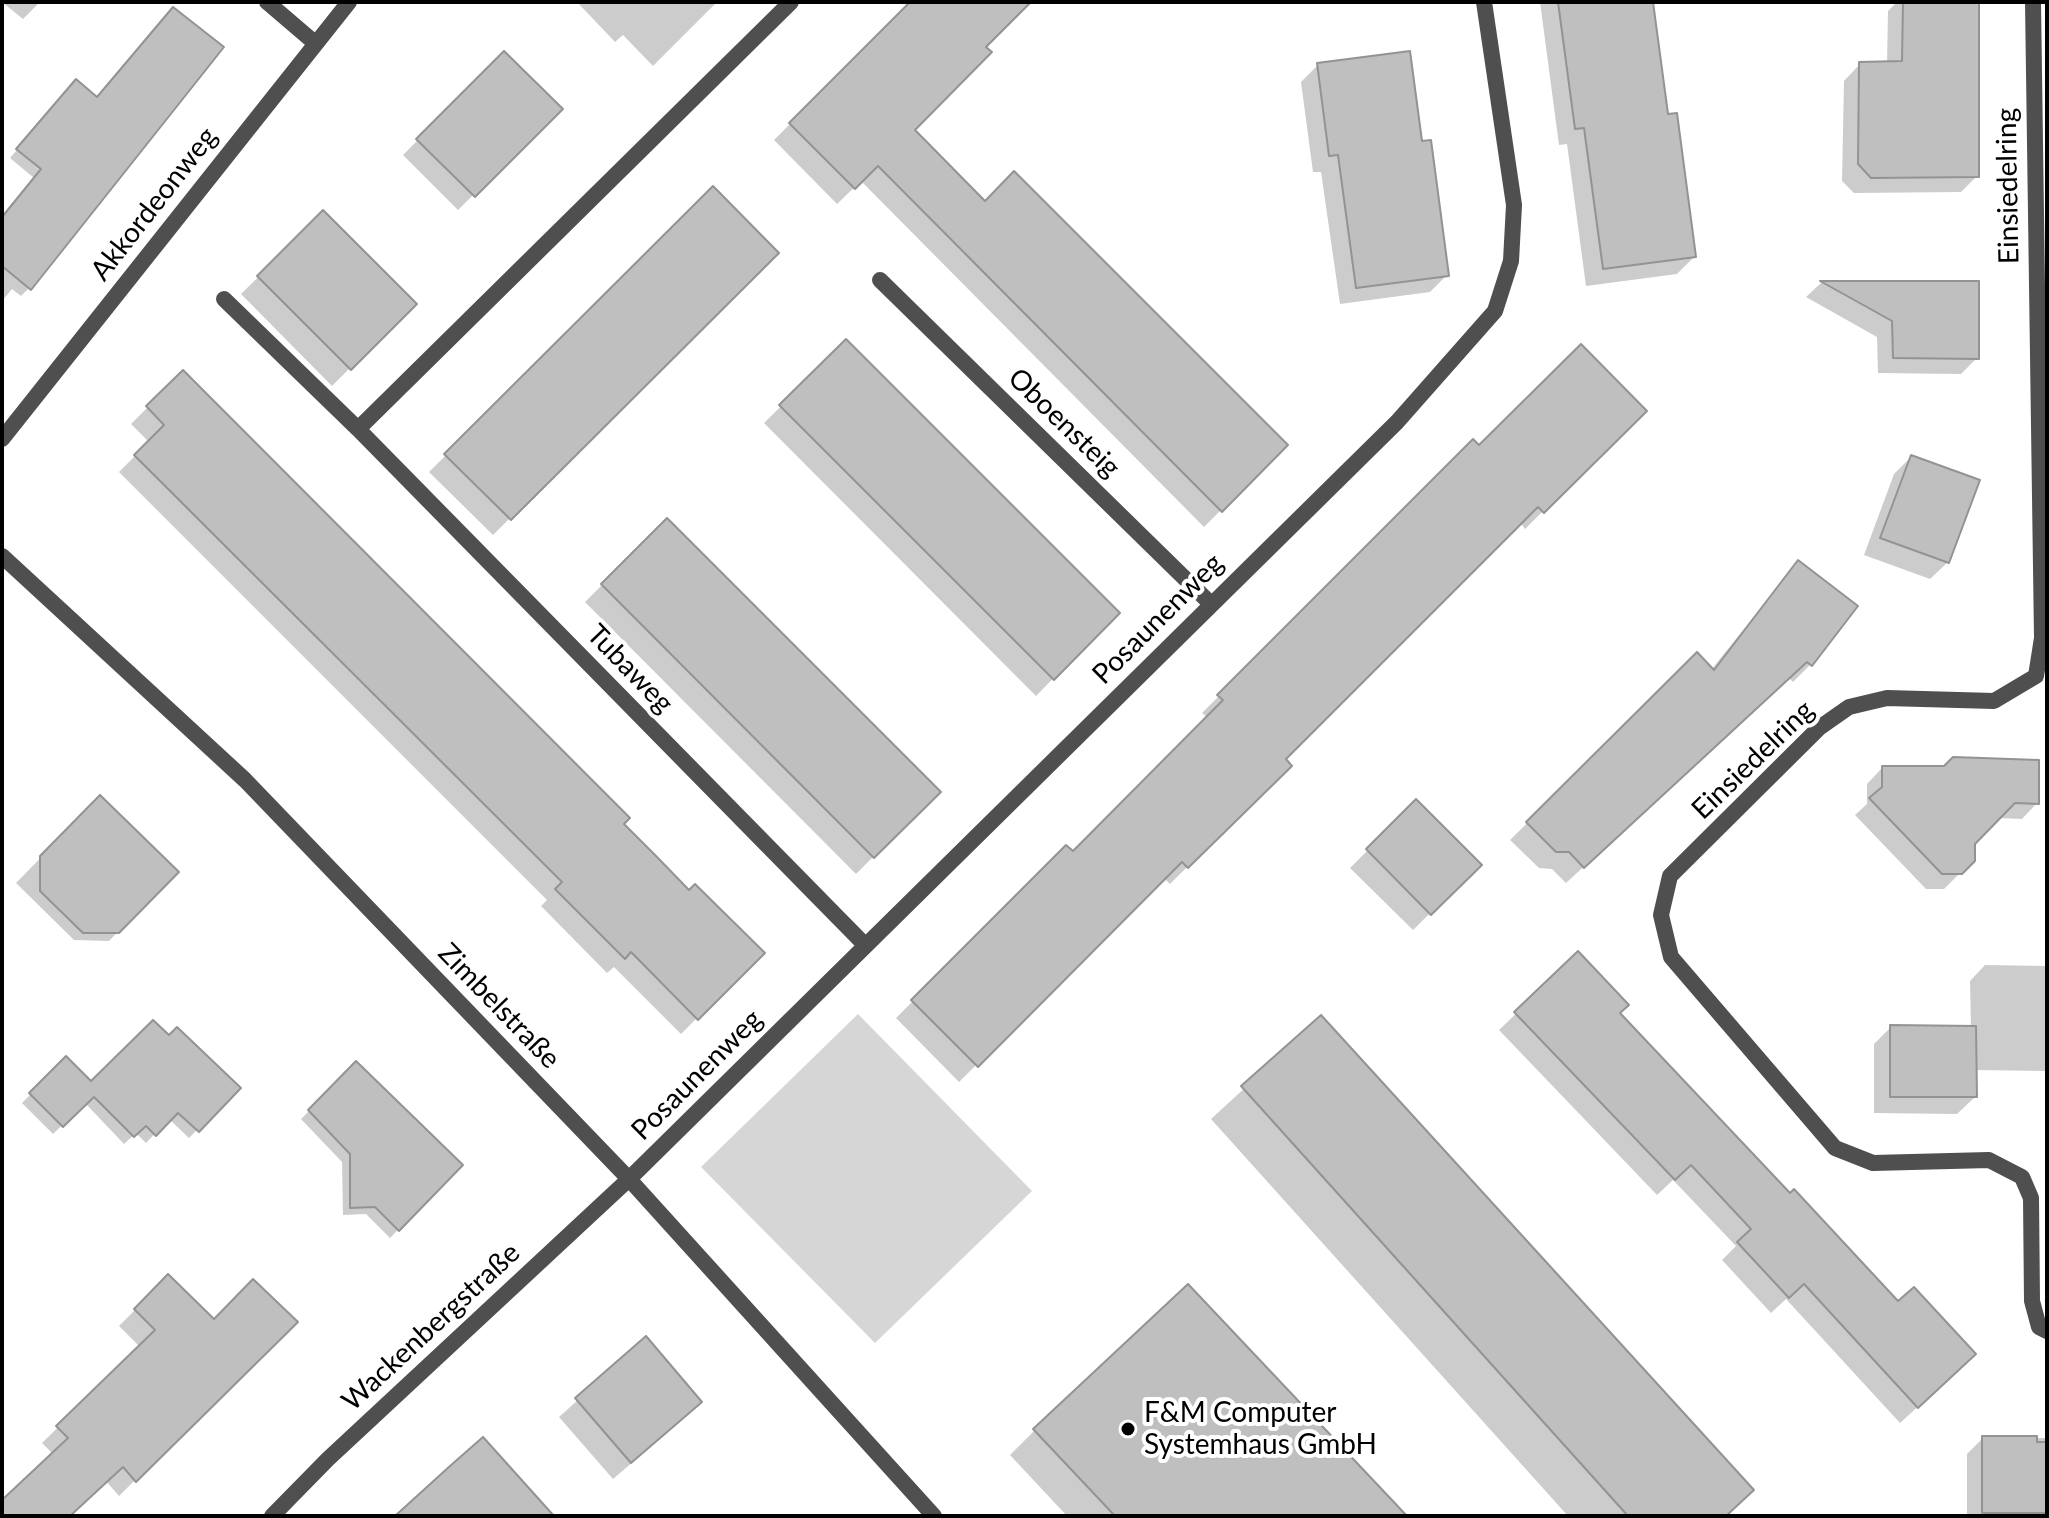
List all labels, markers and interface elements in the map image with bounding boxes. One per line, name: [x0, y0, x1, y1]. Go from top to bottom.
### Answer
street label: Einsiedelring: [1990, 108, 2026, 264]
street label: Akkordeonweg: [84, 121, 224, 287]
street label: Oboensteig: [1001, 362, 1127, 484]
street label: Posaunenweg: [1086, 547, 1230, 691]
street label: Tubaweg: [580, 618, 680, 720]
street label: Einsiedelring: [1685, 694, 1821, 826]
street label: Zimbelstraße: [431, 937, 567, 1075]
street label: Posaunenweg: [625, 1003, 769, 1147]
street label: Wackenbergstraße: [335, 1236, 527, 1418]
place label: F&M Computer Systemhaus GmbH: [1144, 1396, 1377, 1462]
marker: F&M Computer Systemhaus GmbH: [1119, 1420, 1137, 1438]

